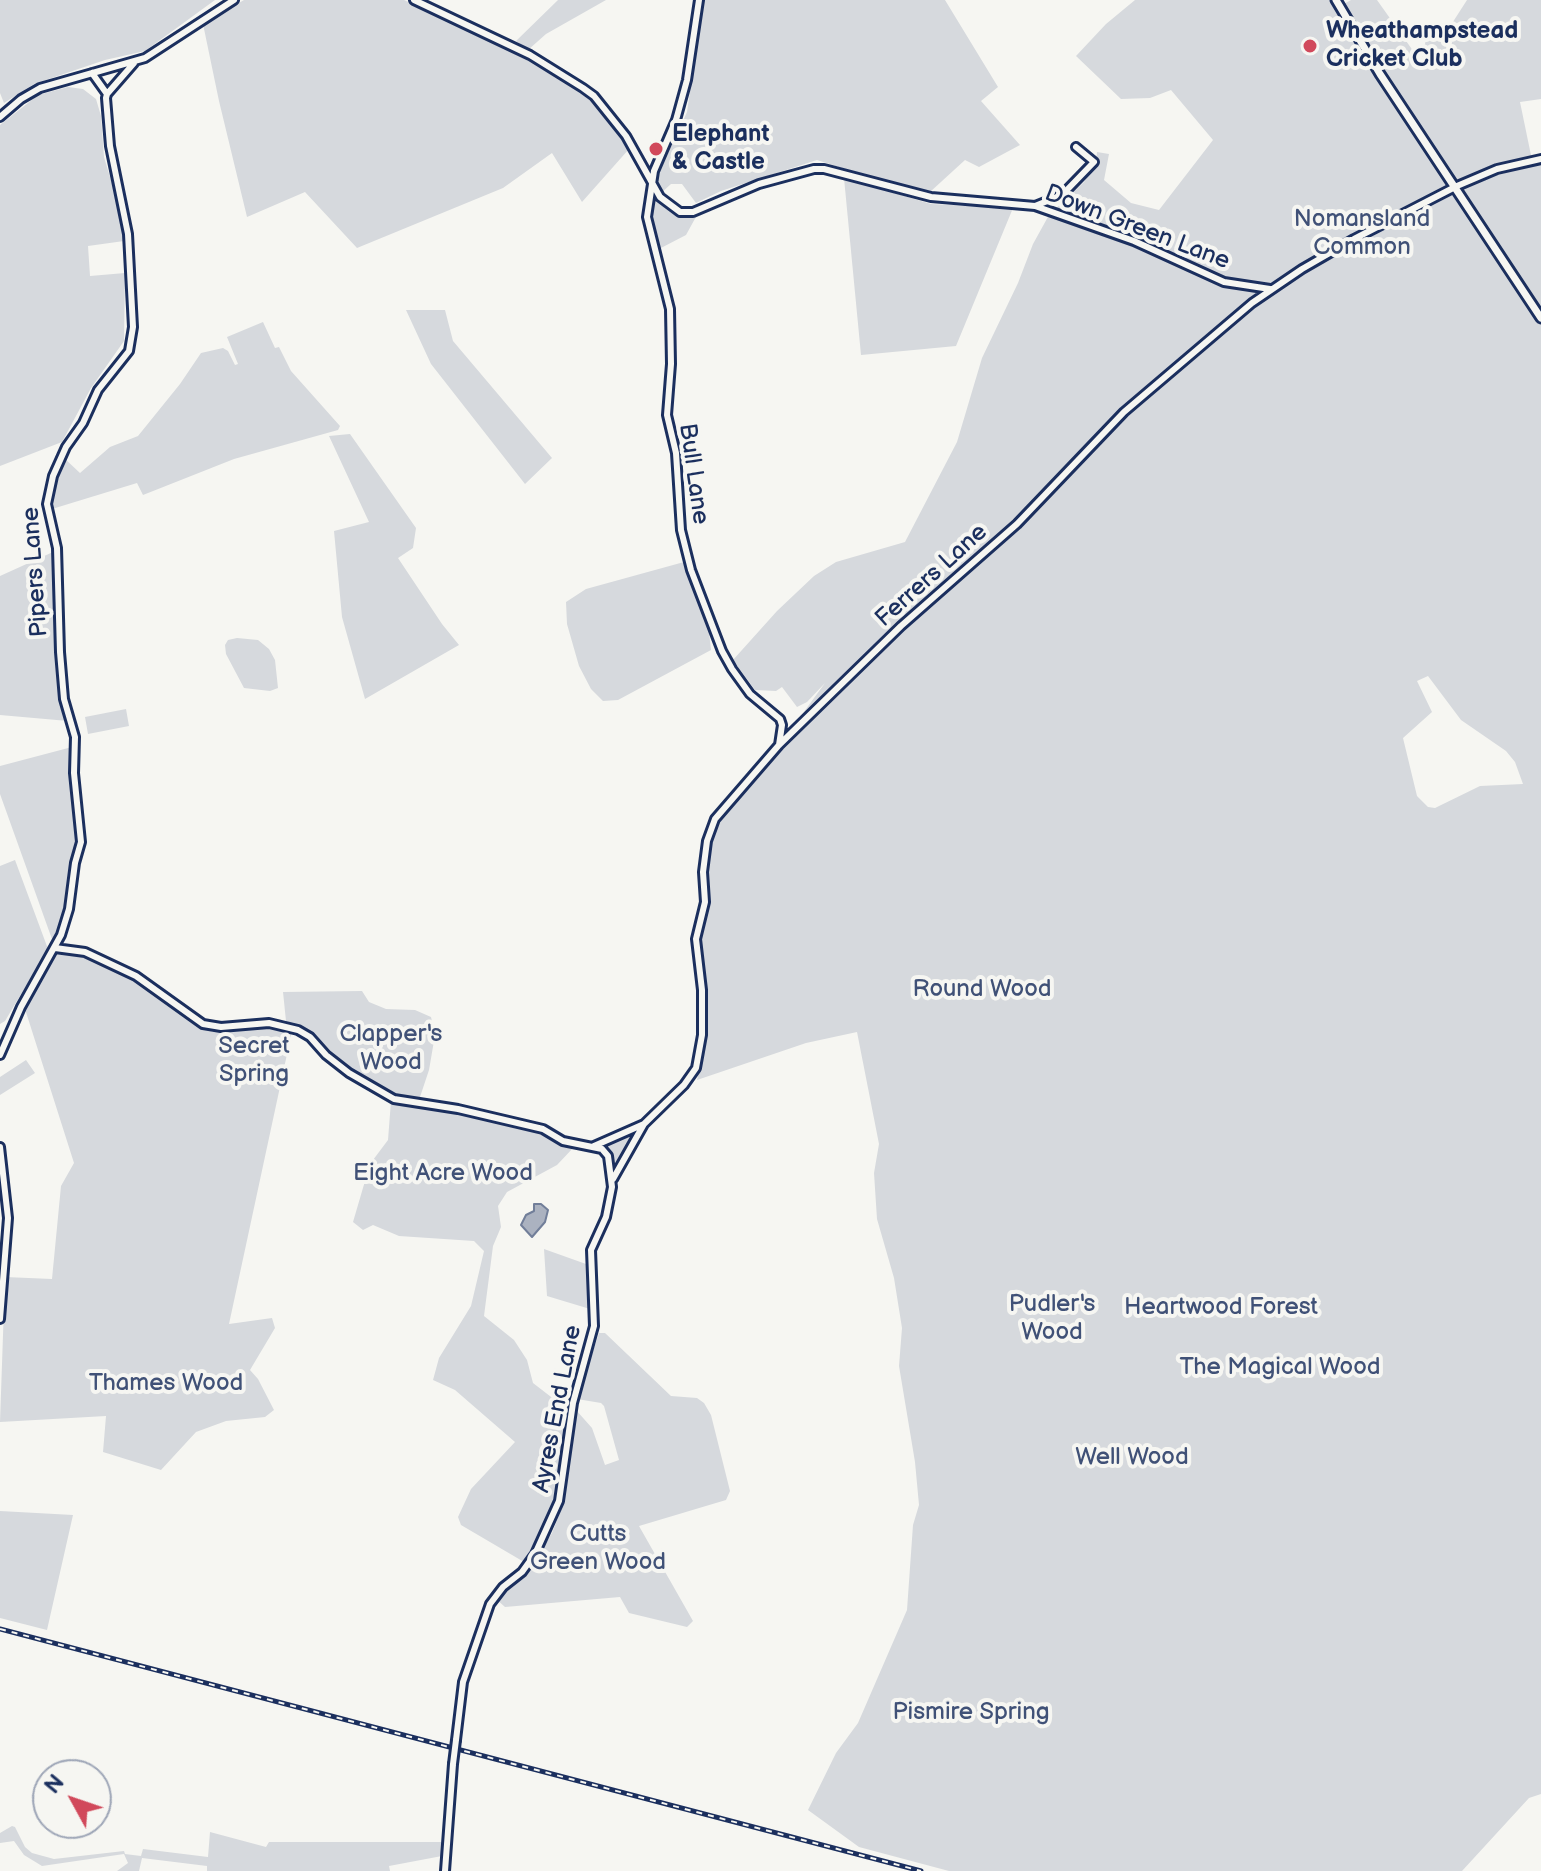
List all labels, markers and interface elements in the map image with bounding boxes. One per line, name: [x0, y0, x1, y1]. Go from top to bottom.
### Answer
place label: Wheathampstead Cricket Club: [1326, 18, 1518, 74]
marker: Wheathampstead Cricket Club: [1301, 37, 1319, 55]
place label: Elephant & Castle: [672, 121, 769, 177]
marker: Elephant & Castle: [647, 140, 665, 158]
street label: Down Green Lane: [1040, 179, 1234, 277]
park label: Nomansland Common: [1294, 206, 1430, 262]
street label: Bull Lane: [672, 422, 714, 526]
street label: Pipers Lane: [17, 506, 55, 638]
street label: Ferrers Lane: [870, 518, 994, 634]
park label: Round Wood: [912, 976, 1052, 1004]
park label: Clapper's Wood: [340, 1021, 442, 1077]
park label: Secret Spring: [218, 1033, 290, 1089]
park label: Eight Acre Wood: [353, 1160, 533, 1188]
park label: Pudler's Wood: [1009, 1291, 1095, 1347]
park label: Heartwood Forest: [1124, 1294, 1318, 1322]
street label: Ayres End Lane: [528, 1323, 588, 1495]
park label: The Magical Wood: [1179, 1354, 1381, 1382]
park label: Thames Wood: [89, 1370, 243, 1398]
park label: Well Wood: [1075, 1444, 1189, 1472]
park label: Cutts Green Wood: [530, 1521, 666, 1577]
park label: Pismire Spring: [892, 1699, 1050, 1727]
north arrow: [32, 1759, 112, 1839]
text: N: [39, 1770, 70, 1800]

